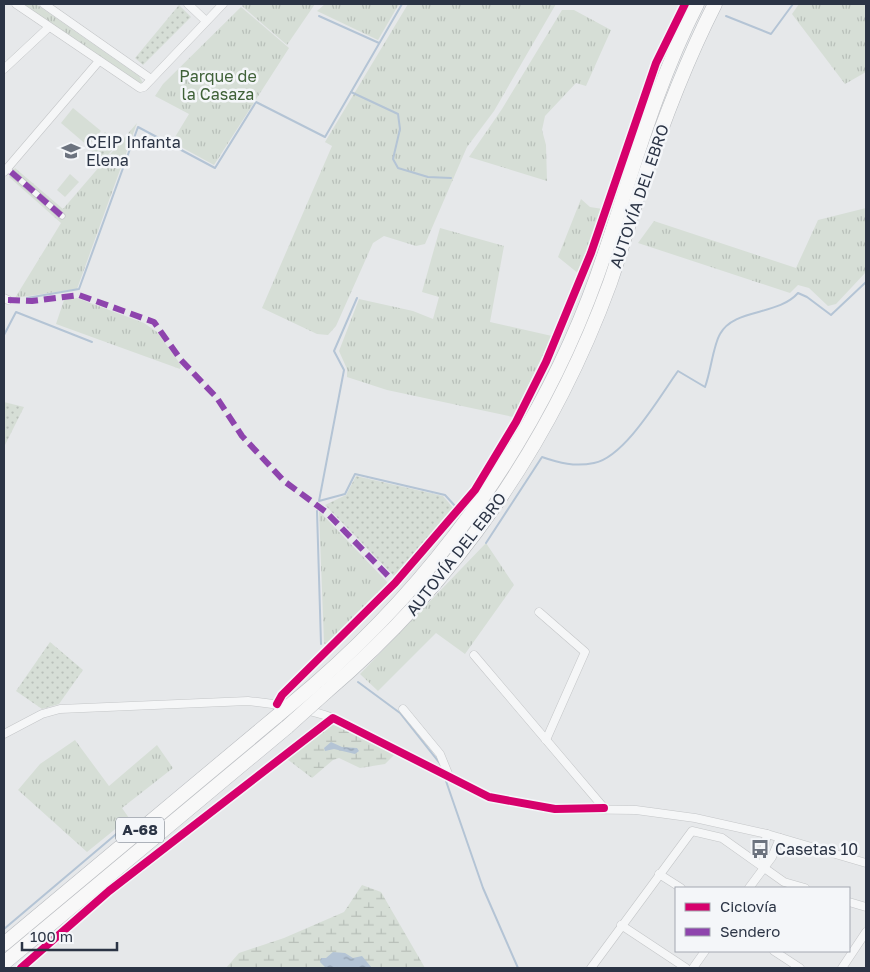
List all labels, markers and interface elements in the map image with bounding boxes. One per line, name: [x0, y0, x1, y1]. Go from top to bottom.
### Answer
park label: Parque de la Casaza: [179, 66, 257, 104]
street label: AUTOVÍA DEL EBRO: [605, 121, 673, 271]
place label: CEIP Infanta Elena: [86, 132, 181, 170]
school or university icon: CEIP Infanta Elena: [60, 140, 82, 162]
street label: AUTOVÍA DEL EBRO: [402, 488, 510, 620]
road number: A-68: [116, 818, 164, 842]
bus stop icon: Casetas 10: [749, 838, 771, 860]
place label: Casetas 10: [775, 839, 858, 859]
legend: [675, 887, 850, 952]
text: Ciclovía: [720, 897, 777, 915]
scale bar: [22, 920, 118, 952]
text: Sendero: [720, 922, 780, 940]
text: 100 m: [30, 927, 73, 945]

